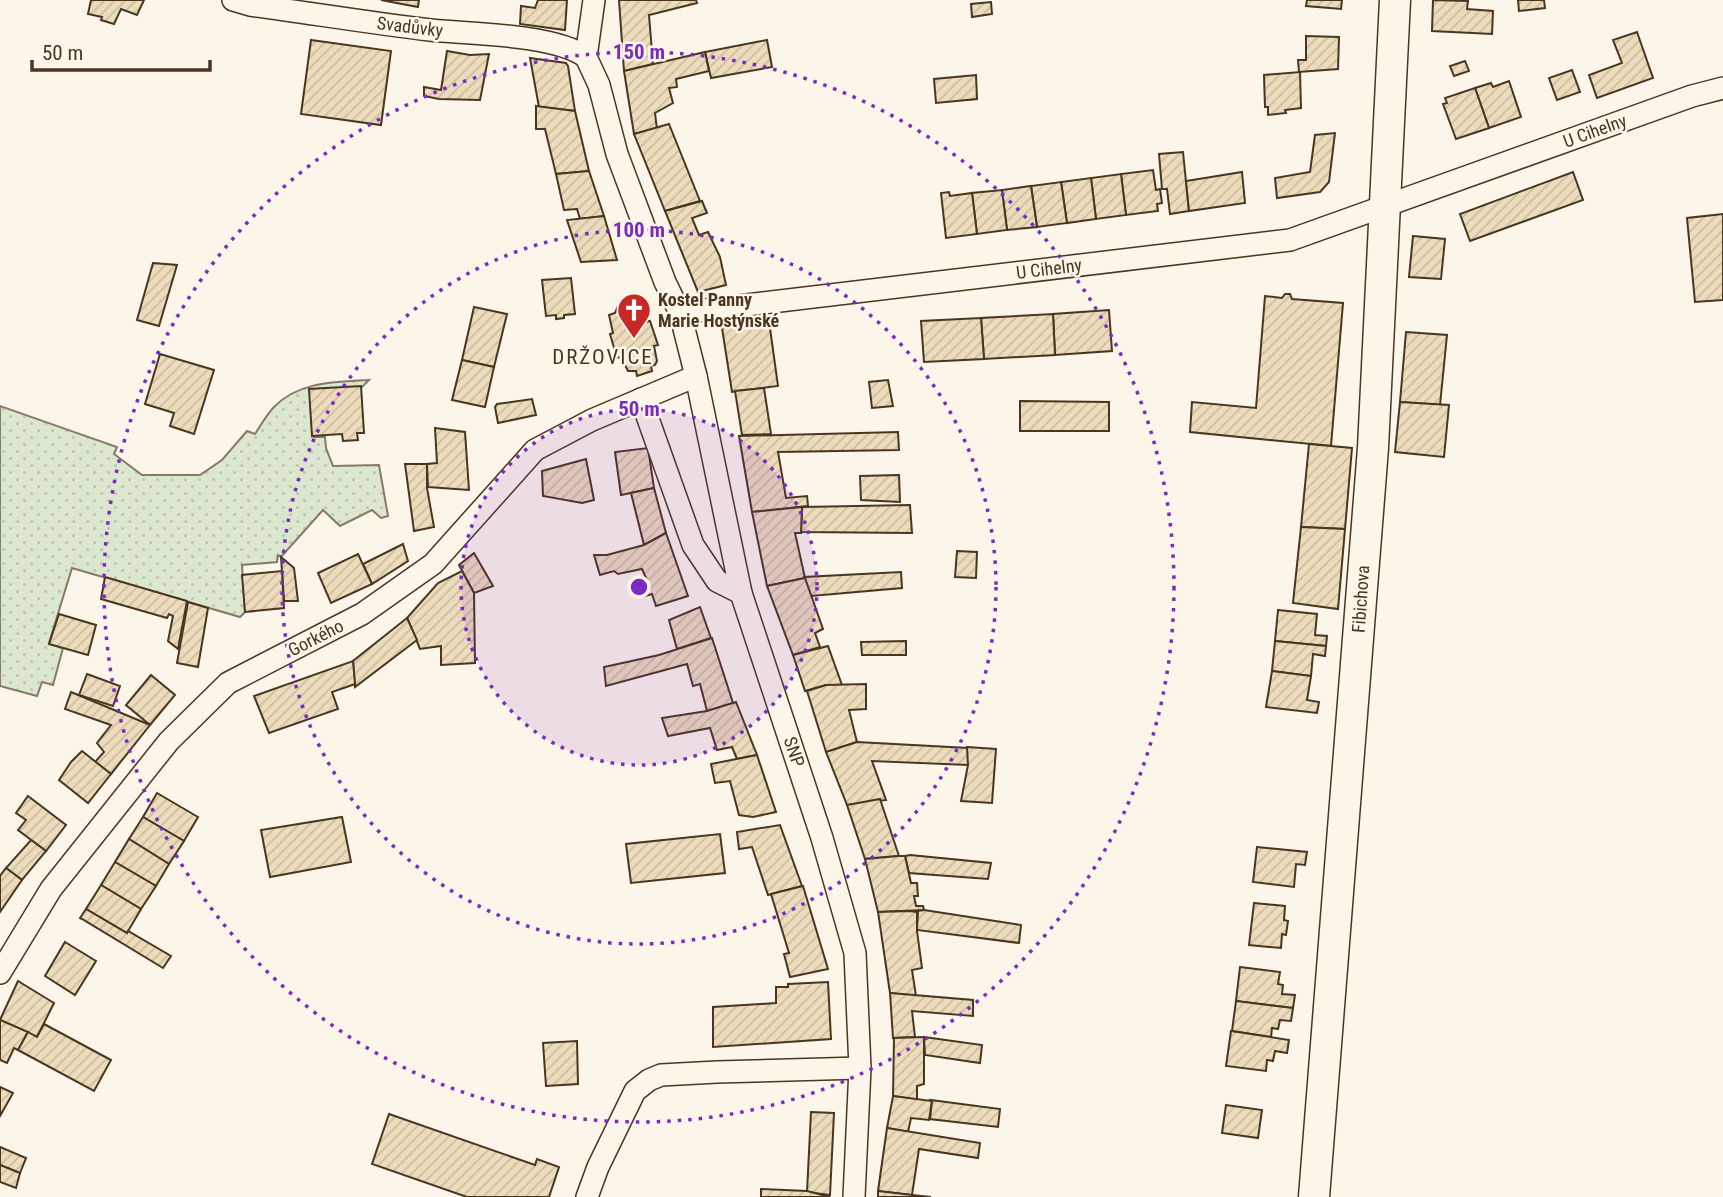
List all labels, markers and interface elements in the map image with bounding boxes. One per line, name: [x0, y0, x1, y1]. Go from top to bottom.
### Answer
street label: Svadůvky: [376, 12, 445, 41]
scale bar: [32, 28, 210, 72]
text: 150 m: [613, 40, 665, 64]
text: 50 m: [42, 41, 83, 65]
street label: U Cihelny: [1560, 109, 1630, 152]
text: 100 m: [613, 218, 665, 242]
street label: U Cihelny: [1015, 254, 1083, 283]
place label: Kostel Panny Marie Hostýnské: [658, 289, 780, 331]
church icon: Kostel Panny Marie Hostýnské: [615, 291, 653, 340]
district label: DRŽOVICE: [552, 345, 654, 369]
text: 50 m: [618, 397, 660, 421]
street label: Fibichova: [1348, 564, 1373, 634]
centre of rings: [627, 575, 651, 599]
street label: Gorkého: [285, 615, 347, 660]
street label: SNP: [780, 734, 809, 770]

